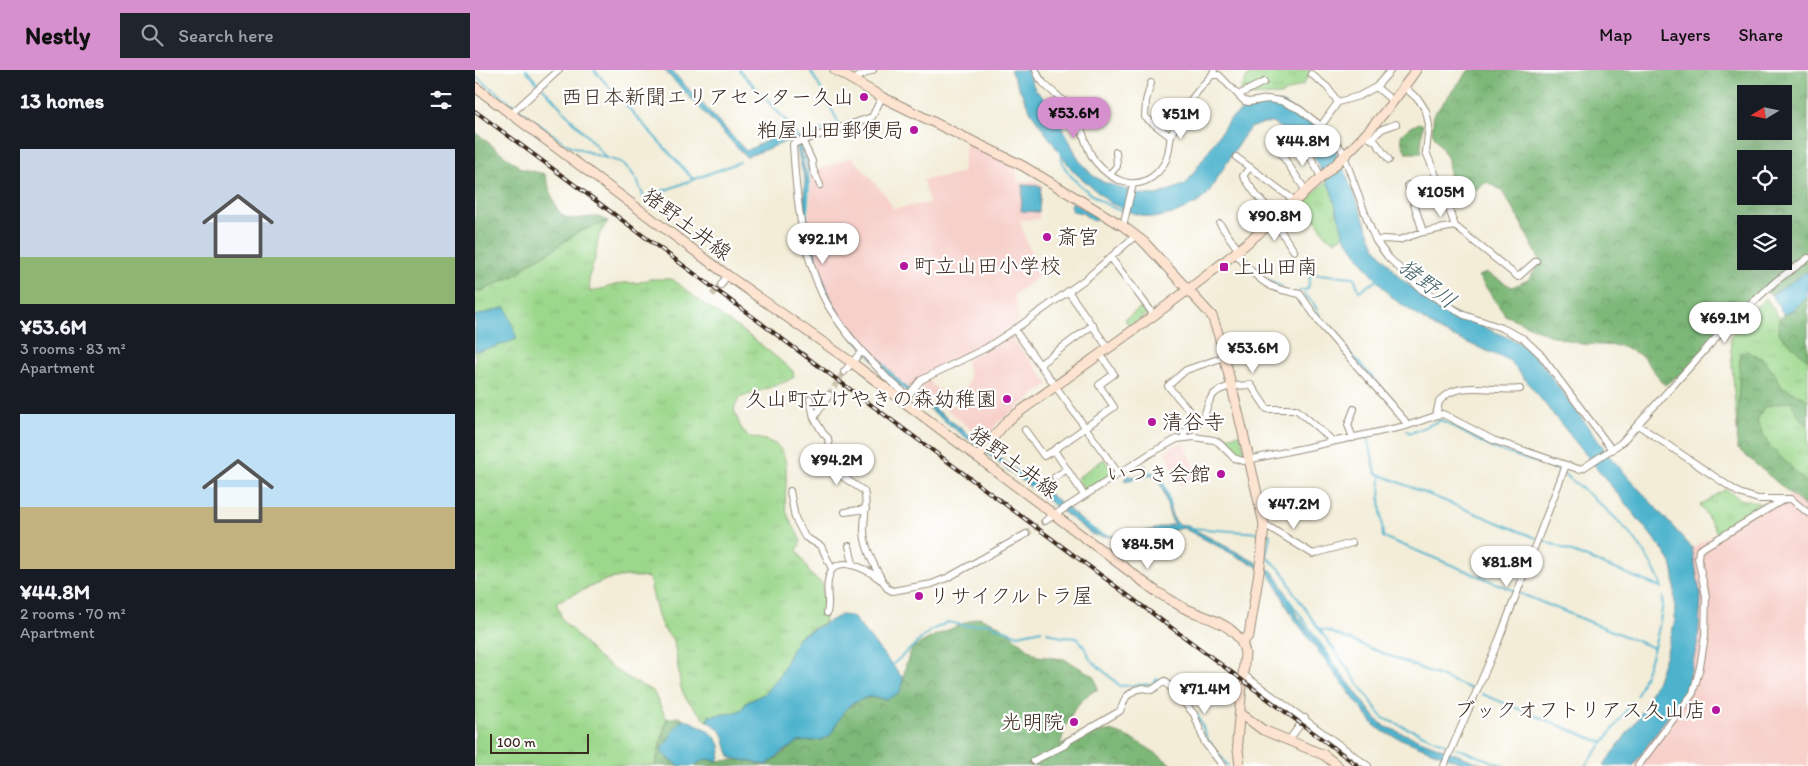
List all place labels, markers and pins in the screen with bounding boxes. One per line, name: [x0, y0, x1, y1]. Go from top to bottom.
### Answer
place label: 西日本新聞エリアセンター久山: [561, 84, 854, 109]
marker: 西日本新聞エリアセンター久山: [858, 91, 870, 103]
pin: ¥53.6M: [1033, 97, 1115, 139]
pin: ¥51M: [1151, 98, 1211, 140]
place label: 粕屋山田郵便局: [757, 117, 904, 142]
marker: 粕屋山田郵便局: [908, 124, 920, 136]
pin: ¥44.8M: [1262, 124, 1344, 167]
pin: ¥105M: [1406, 176, 1476, 218]
pin: ¥90.8M: [1234, 200, 1316, 242]
pin: ¥92.1M: [782, 222, 864, 265]
place label: 斎宮: [1057, 224, 1099, 249]
marker: 斎宮: [1041, 231, 1053, 243]
place label: 町立山田小学校: [914, 253, 1061, 278]
place label: 上山田南: [1234, 254, 1318, 279]
marker: 町立山田小学校: [898, 260, 910, 272]
marker: 上山田南: [1218, 261, 1230, 273]
pin: ¥69.1M: [1684, 302, 1766, 344]
pin: ¥53.6M: [1212, 332, 1294, 374]
place label: 久山町立けやきの森幼稚園: [745, 386, 997, 411]
marker: 久山町立けやきの森幼稚園: [1001, 393, 1013, 405]
place label: 清谷寺: [1162, 409, 1225, 434]
marker: 清谷寺: [1146, 416, 1158, 428]
pin: ¥94.2M: [796, 444, 878, 486]
place label: いつき会館: [1106, 461, 1211, 486]
marker: いつき会館: [1215, 468, 1227, 480]
pin: ¥47.2M: [1253, 488, 1335, 530]
pin: ¥84.5M: [1107, 528, 1189, 570]
pin: ¥81.8M: [1466, 546, 1548, 588]
place label: リサイクルトラ屋: [929, 583, 1094, 608]
marker: リサイクルトラ屋: [913, 590, 925, 602]
pin: ¥71.4M: [1164, 672, 1246, 715]
place label: ブックオフトリアス久山店: [1454, 697, 1706, 722]
marker: ブックオフトリアス久山店: [1710, 704, 1722, 716]
place label: 光明院: [1001, 709, 1064, 734]
marker: 光明院: [1068, 716, 1080, 728]

